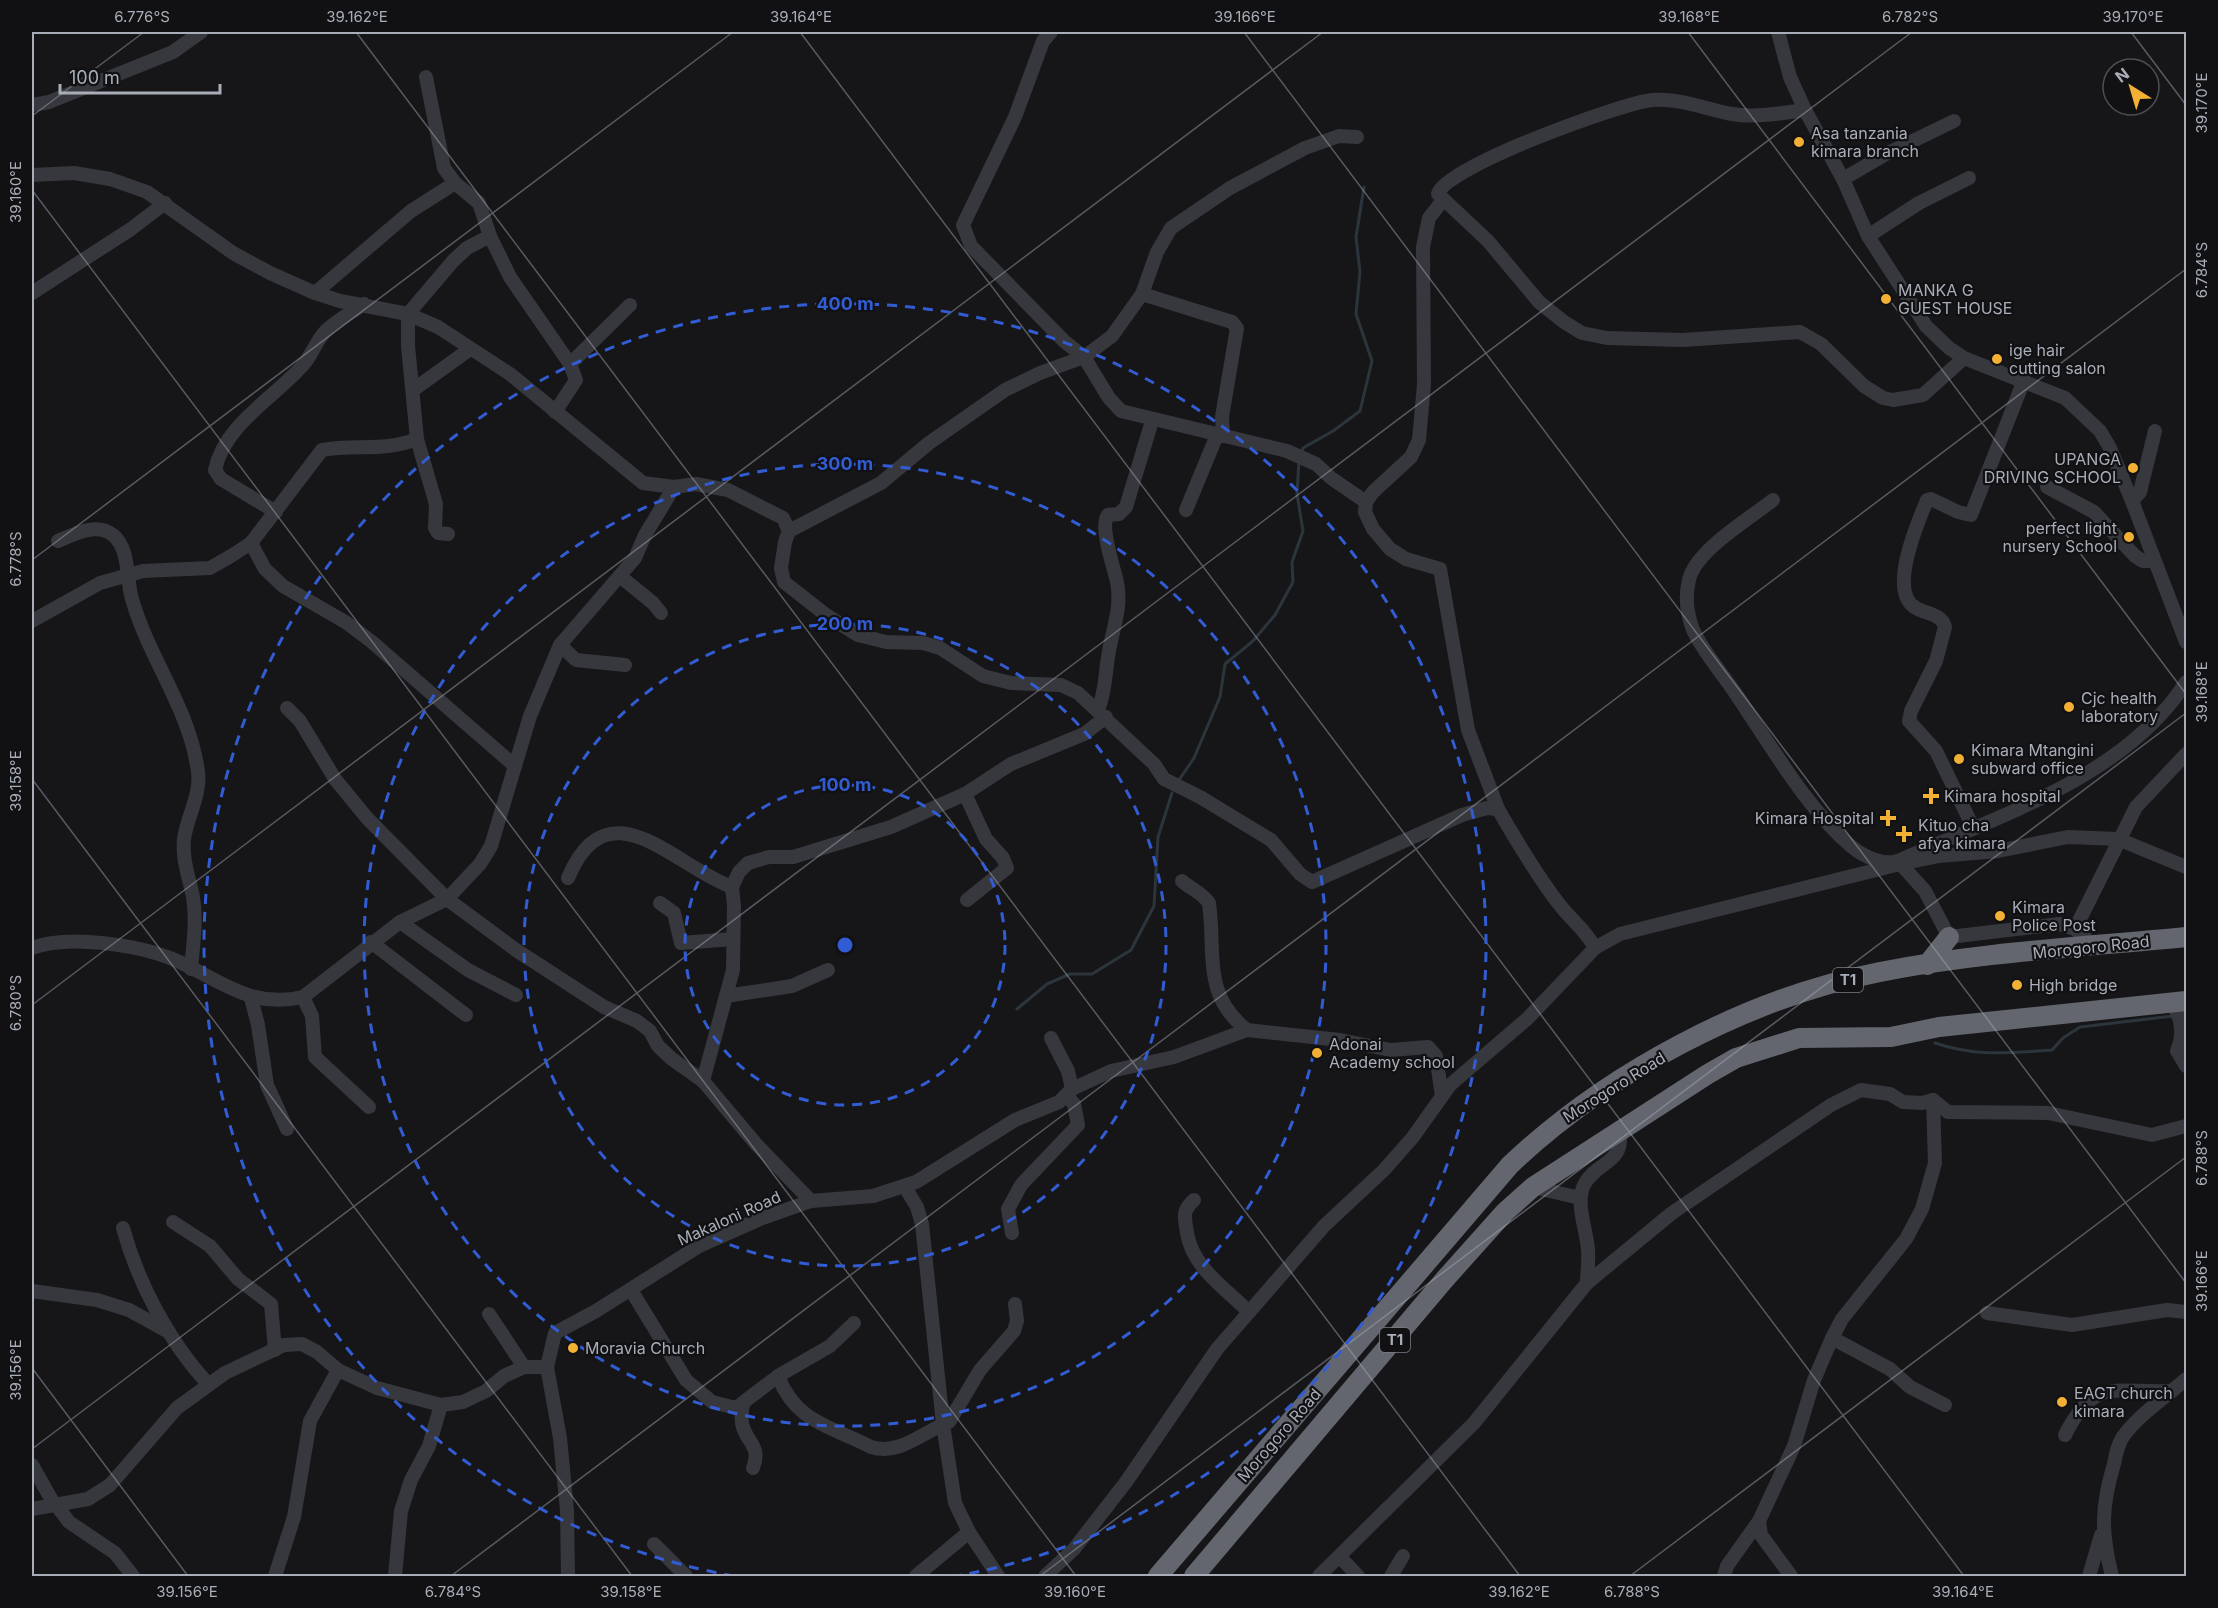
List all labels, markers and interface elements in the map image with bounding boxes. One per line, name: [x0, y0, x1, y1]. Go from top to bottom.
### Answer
text: 6.776°S: [114, 7, 170, 26]
text: 39.162°E: [326, 7, 388, 26]
text: 39.164°E: [770, 7, 832, 26]
text: 39.166°E: [1214, 7, 1276, 26]
text: 39.168°E: [1658, 7, 1720, 26]
text: 6.782°S: [1882, 7, 1938, 26]
text: 39.170°E: [2103, 7, 2163, 26]
scale bar: [60, 57, 220, 95]
north arrow: [2101, 57, 2161, 117]
text: N: [2111, 63, 2133, 87]
text: 100 m: [69, 67, 120, 88]
text: 39.170°E: [2192, 73, 2211, 133]
place label: Asa tanzania kimara branch: [1811, 123, 1919, 161]
marker: Asa tanzania kimara branch: [1792, 135, 1806, 149]
text: 39.160°E: [6, 161, 25, 223]
text: 6.784°S: [2192, 242, 2211, 298]
place label: MANKA G GUEST HOUSE: [1898, 280, 2012, 318]
marker: MANKA G GUEST HOUSE: [1879, 292, 1893, 306]
text: 400 m: [816, 293, 874, 314]
place label: ige hair cutting salon: [2009, 340, 2106, 378]
marker: ige hair cutting salon: [1990, 352, 2004, 366]
place label: UPANGA DRIVING SCHOOL: [1984, 449, 2121, 487]
text: 300 m: [817, 453, 873, 474]
marker: UPANGA DRIVING SCHOOL: [2126, 461, 2140, 475]
place label: perfect light nursery School: [2003, 518, 2117, 556]
marker: perfect light nursery School: [2122, 530, 2136, 544]
text: 6.778°S: [6, 531, 25, 587]
text: 200 m: [817, 613, 873, 634]
text: 39.168°E: [2192, 661, 2211, 723]
place label: Cjc health laboratory: [2081, 688, 2158, 726]
marker: Cjc health laboratory: [2062, 700, 2076, 714]
place label: Kimara Mtangini subward office: [1971, 740, 2094, 778]
text: 39.158°E: [6, 750, 25, 812]
marker: Kimara Mtangini subward office: [1952, 752, 1966, 766]
text: 100 m: [819, 774, 871, 795]
place label: Kimara hospital: [1944, 786, 2061, 806]
marker: Kimara hospital: [1922, 787, 1940, 805]
place label: Kimara Hospital: [1755, 808, 1874, 828]
marker: Kimara Hospital: [1879, 809, 1897, 827]
place label: Kituo cha afya kimara: [1918, 815, 2006, 853]
marker: Kituo cha afya kimara: [1895, 825, 1913, 843]
place label: Kimara Police Post: [2012, 897, 2096, 935]
marker: Kimara Police Post: [1993, 909, 2007, 923]
street label: Morogoro Road: [2032, 931, 2150, 963]
centre of rings: [835, 935, 855, 955]
road number: T1: [1833, 968, 1863, 992]
text: 6.780°S: [6, 975, 25, 1031]
place label: High bridge: [2029, 975, 2117, 995]
marker: High bridge: [2010, 978, 2024, 992]
place label: Adonai Academy school: [1329, 1034, 1455, 1072]
marker: Adonai Academy school: [1310, 1046, 1324, 1060]
street label: Morogoro Road: [1559, 1047, 1669, 1127]
text: 6.788°S: [2192, 1130, 2211, 1186]
street label: Makaloni Road: [674, 1186, 784, 1250]
text: 39.166°E: [2192, 1250, 2211, 1312]
road number: T1: [1380, 1328, 1410, 1352]
place label: Moravia Church: [585, 1338, 705, 1358]
text: 39.156°E: [6, 1339, 25, 1401]
marker: Moravia Church: [566, 1341, 580, 1355]
place label: EAGT church kimara: [2074, 1383, 2173, 1421]
street label: Morogoro Road: [1233, 1384, 1325, 1486]
marker: EAGT church kimara: [2055, 1395, 2069, 1409]
text: 39.156°E: [156, 1582, 218, 1601]
text: 6.784°S: [425, 1582, 481, 1601]
text: 39.158°E: [600, 1582, 662, 1601]
text: 39.160°E: [1044, 1582, 1106, 1601]
text: 39.162°E: [1488, 1582, 1550, 1601]
text: 6.788°S: [1604, 1582, 1660, 1601]
text: 39.164°E: [1932, 1582, 1994, 1601]

